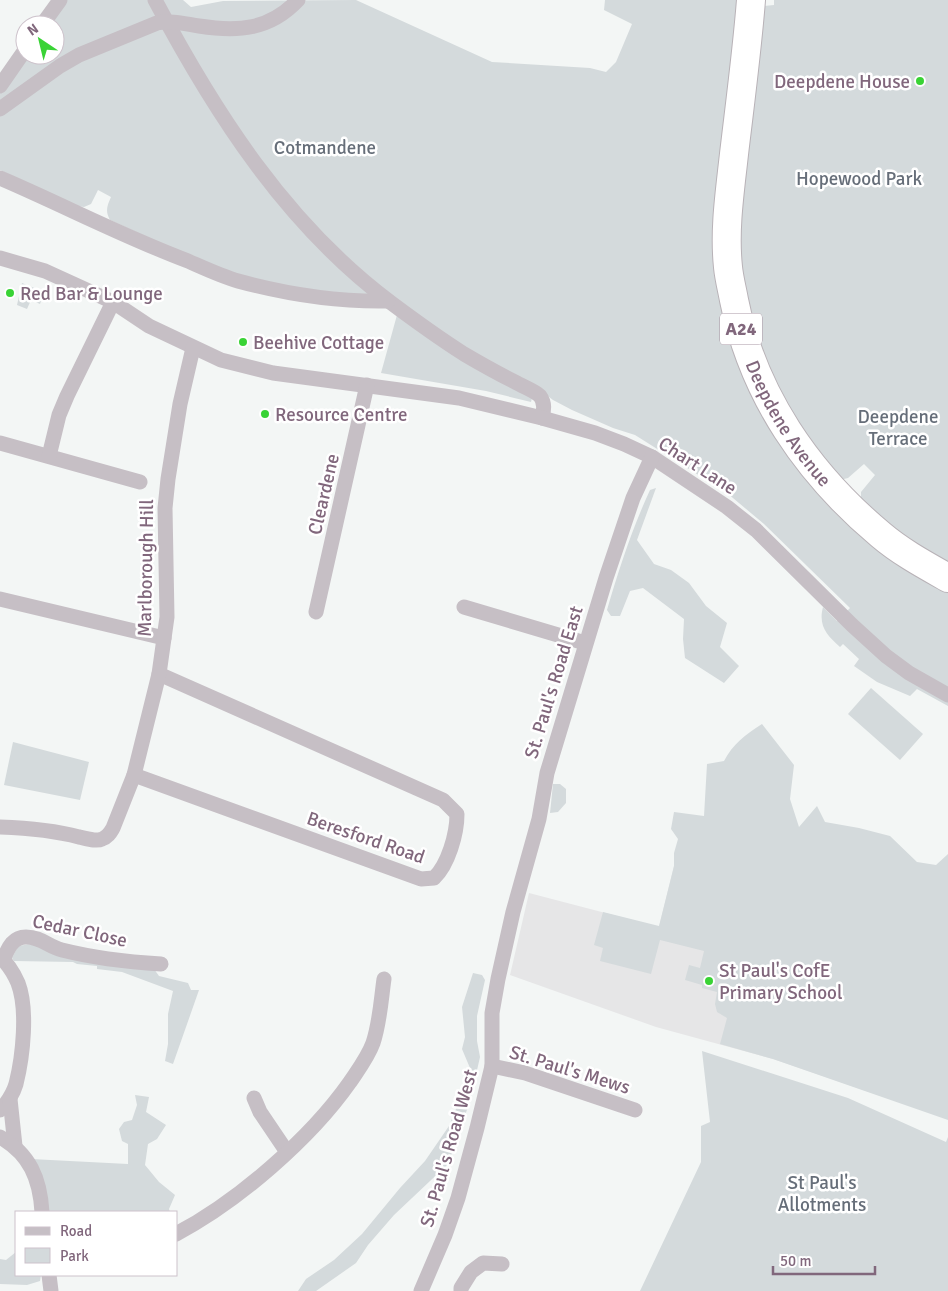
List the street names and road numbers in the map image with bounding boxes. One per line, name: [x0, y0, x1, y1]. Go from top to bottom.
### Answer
road number: A24: [720, 314, 762, 344]
street label: Deepdene Avenue: [740, 357, 836, 492]
street label: Chart Lane: [654, 432, 741, 500]
street label: Cleardene: [303, 451, 345, 537]
street label: Marlborough Hill: [133, 499, 159, 637]
street label: St. Paul's Road East: [519, 603, 589, 761]
street label: Beresford Road: [303, 807, 428, 869]
street label: Cedar Close: [30, 909, 129, 953]
street label: St. Paul's Mews: [507, 1040, 633, 1100]
street label: St. Paul's Road West: [415, 1066, 483, 1230]

